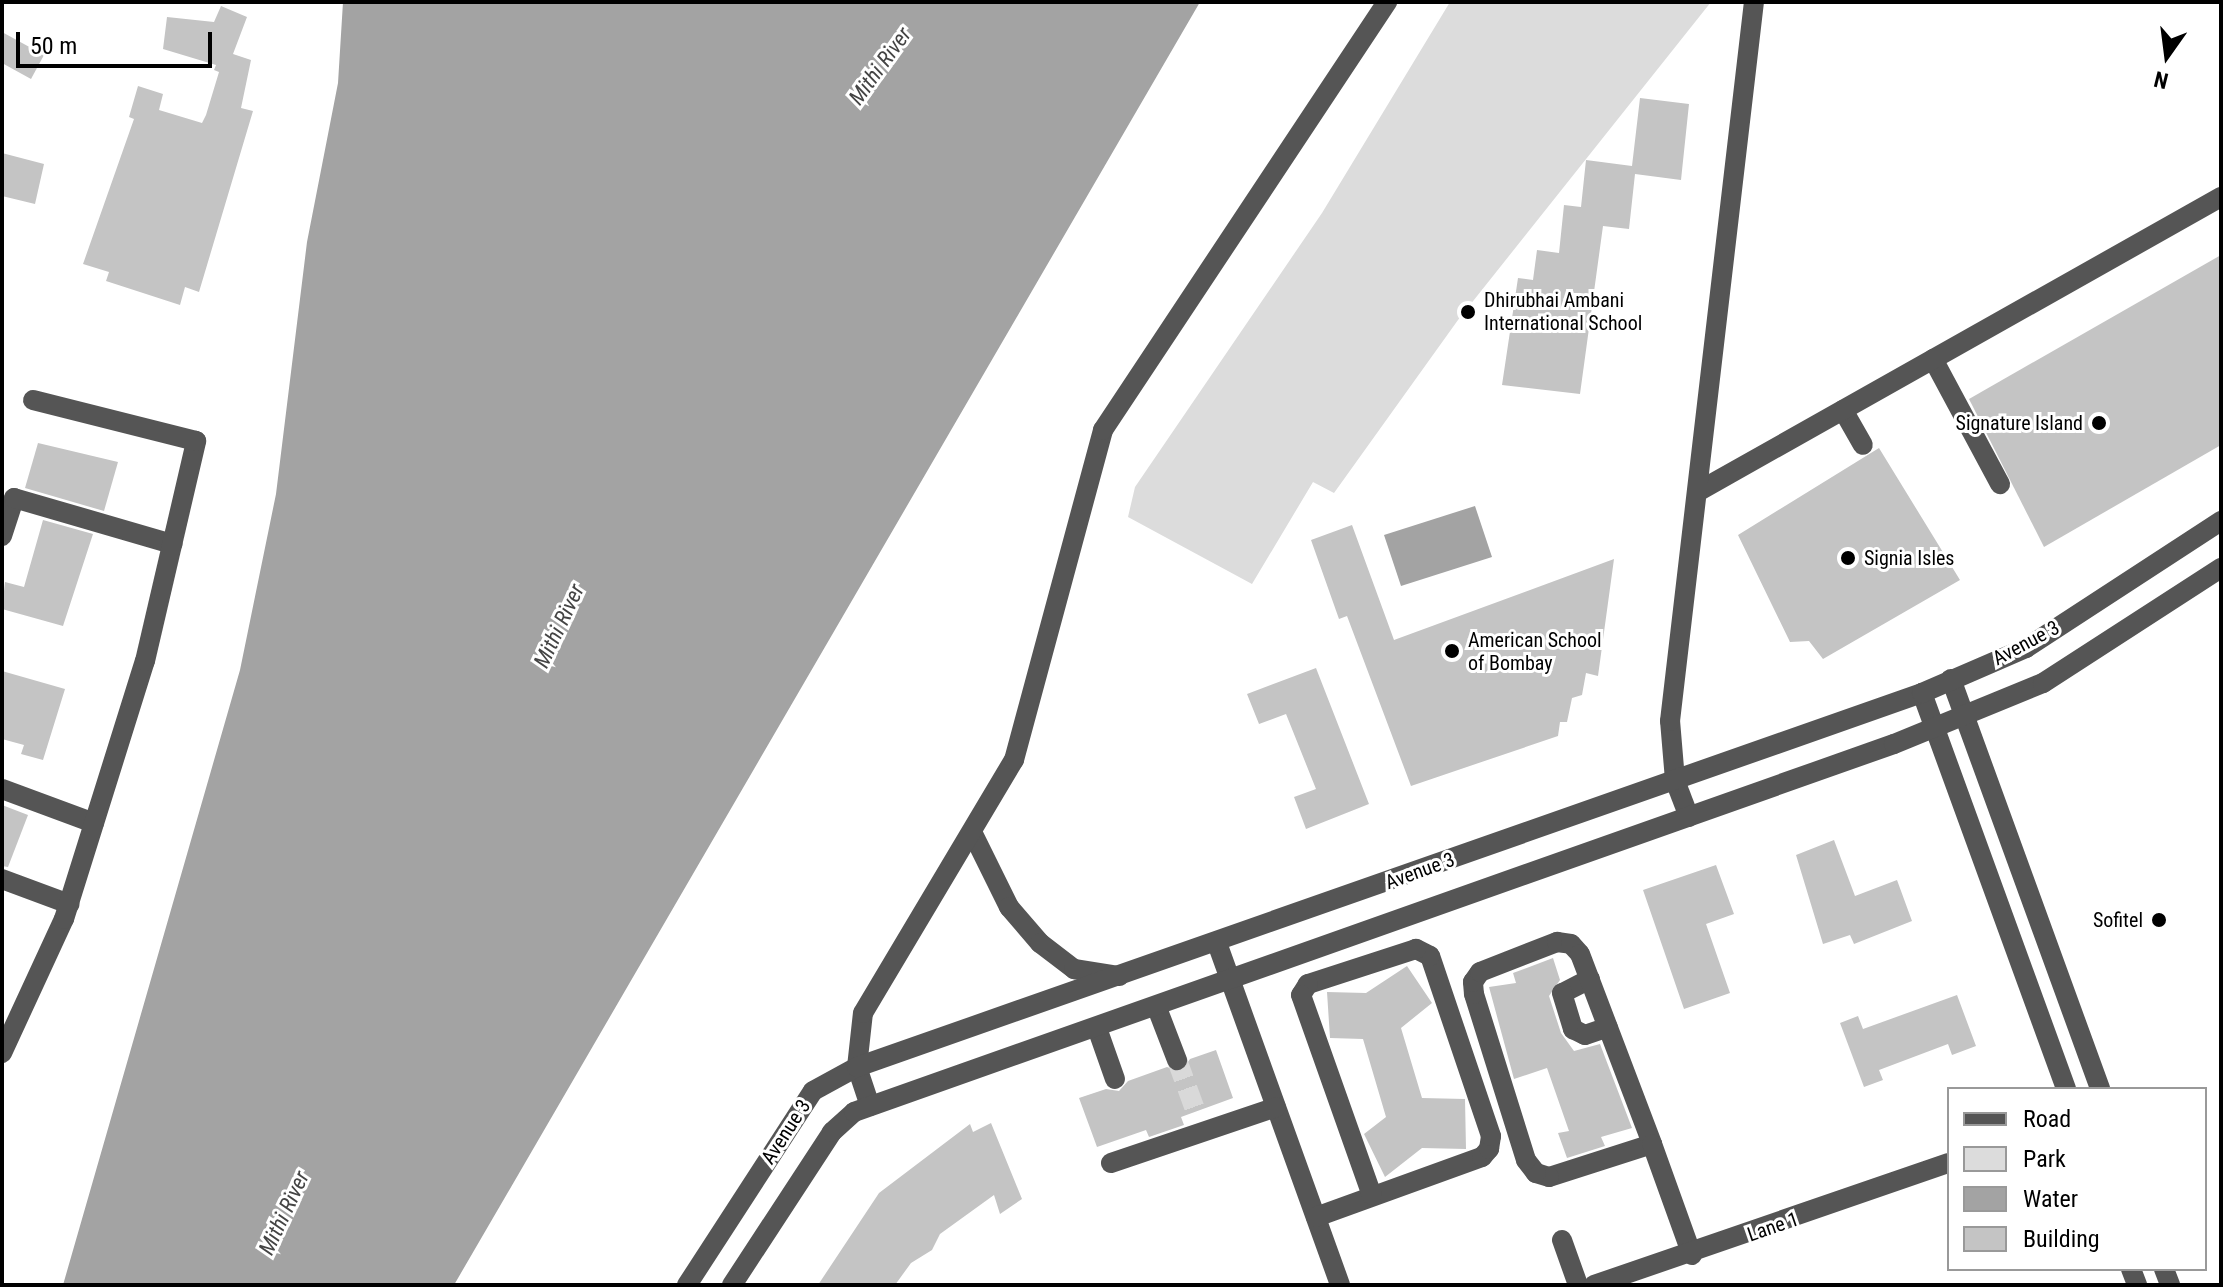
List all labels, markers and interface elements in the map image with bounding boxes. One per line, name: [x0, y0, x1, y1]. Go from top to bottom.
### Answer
scale bar: [20, 16, 216, 66]
north arrow: [2127, 16, 2207, 96]
water label: Mithi River: [843, 22, 917, 110]
text: 50 m: [30, 32, 77, 60]
text: N: [2152, 66, 2171, 94]
place label: Dhirubhai Ambani International School: [1484, 288, 1642, 335]
marker: Dhirubhai Ambani International School: [1459, 303, 1477, 321]
place label: Signature Island: [1956, 411, 2083, 435]
marker: Signature Island: [2090, 414, 2108, 432]
place label: Signia Isles: [1864, 546, 1954, 570]
marker: Signia Isles: [1839, 549, 1857, 567]
water label: Mithi River: [528, 580, 590, 672]
street label: Avenue 3: [1989, 615, 2063, 671]
place label: American School of Bombay: [1468, 628, 1602, 675]
marker: American School of Bombay: [1443, 642, 1461, 660]
street label: Avenue 3: [1382, 847, 1458, 895]
place label: Sofitel: [2093, 908, 2143, 932]
marker: Sofitel: [2150, 911, 2168, 929]
legend: [1947, 1087, 2207, 1271]
street label: Avenue 3: [756, 1095, 816, 1169]
text: Road: [2023, 1105, 2071, 1133]
text: Park: [2023, 1145, 2066, 1173]
water label: Mithi River: [253, 1167, 315, 1259]
text: Water: [2023, 1185, 2078, 1213]
street label: Lane 1: [1744, 1207, 1802, 1247]
text: Building: [2023, 1225, 2100, 1253]

